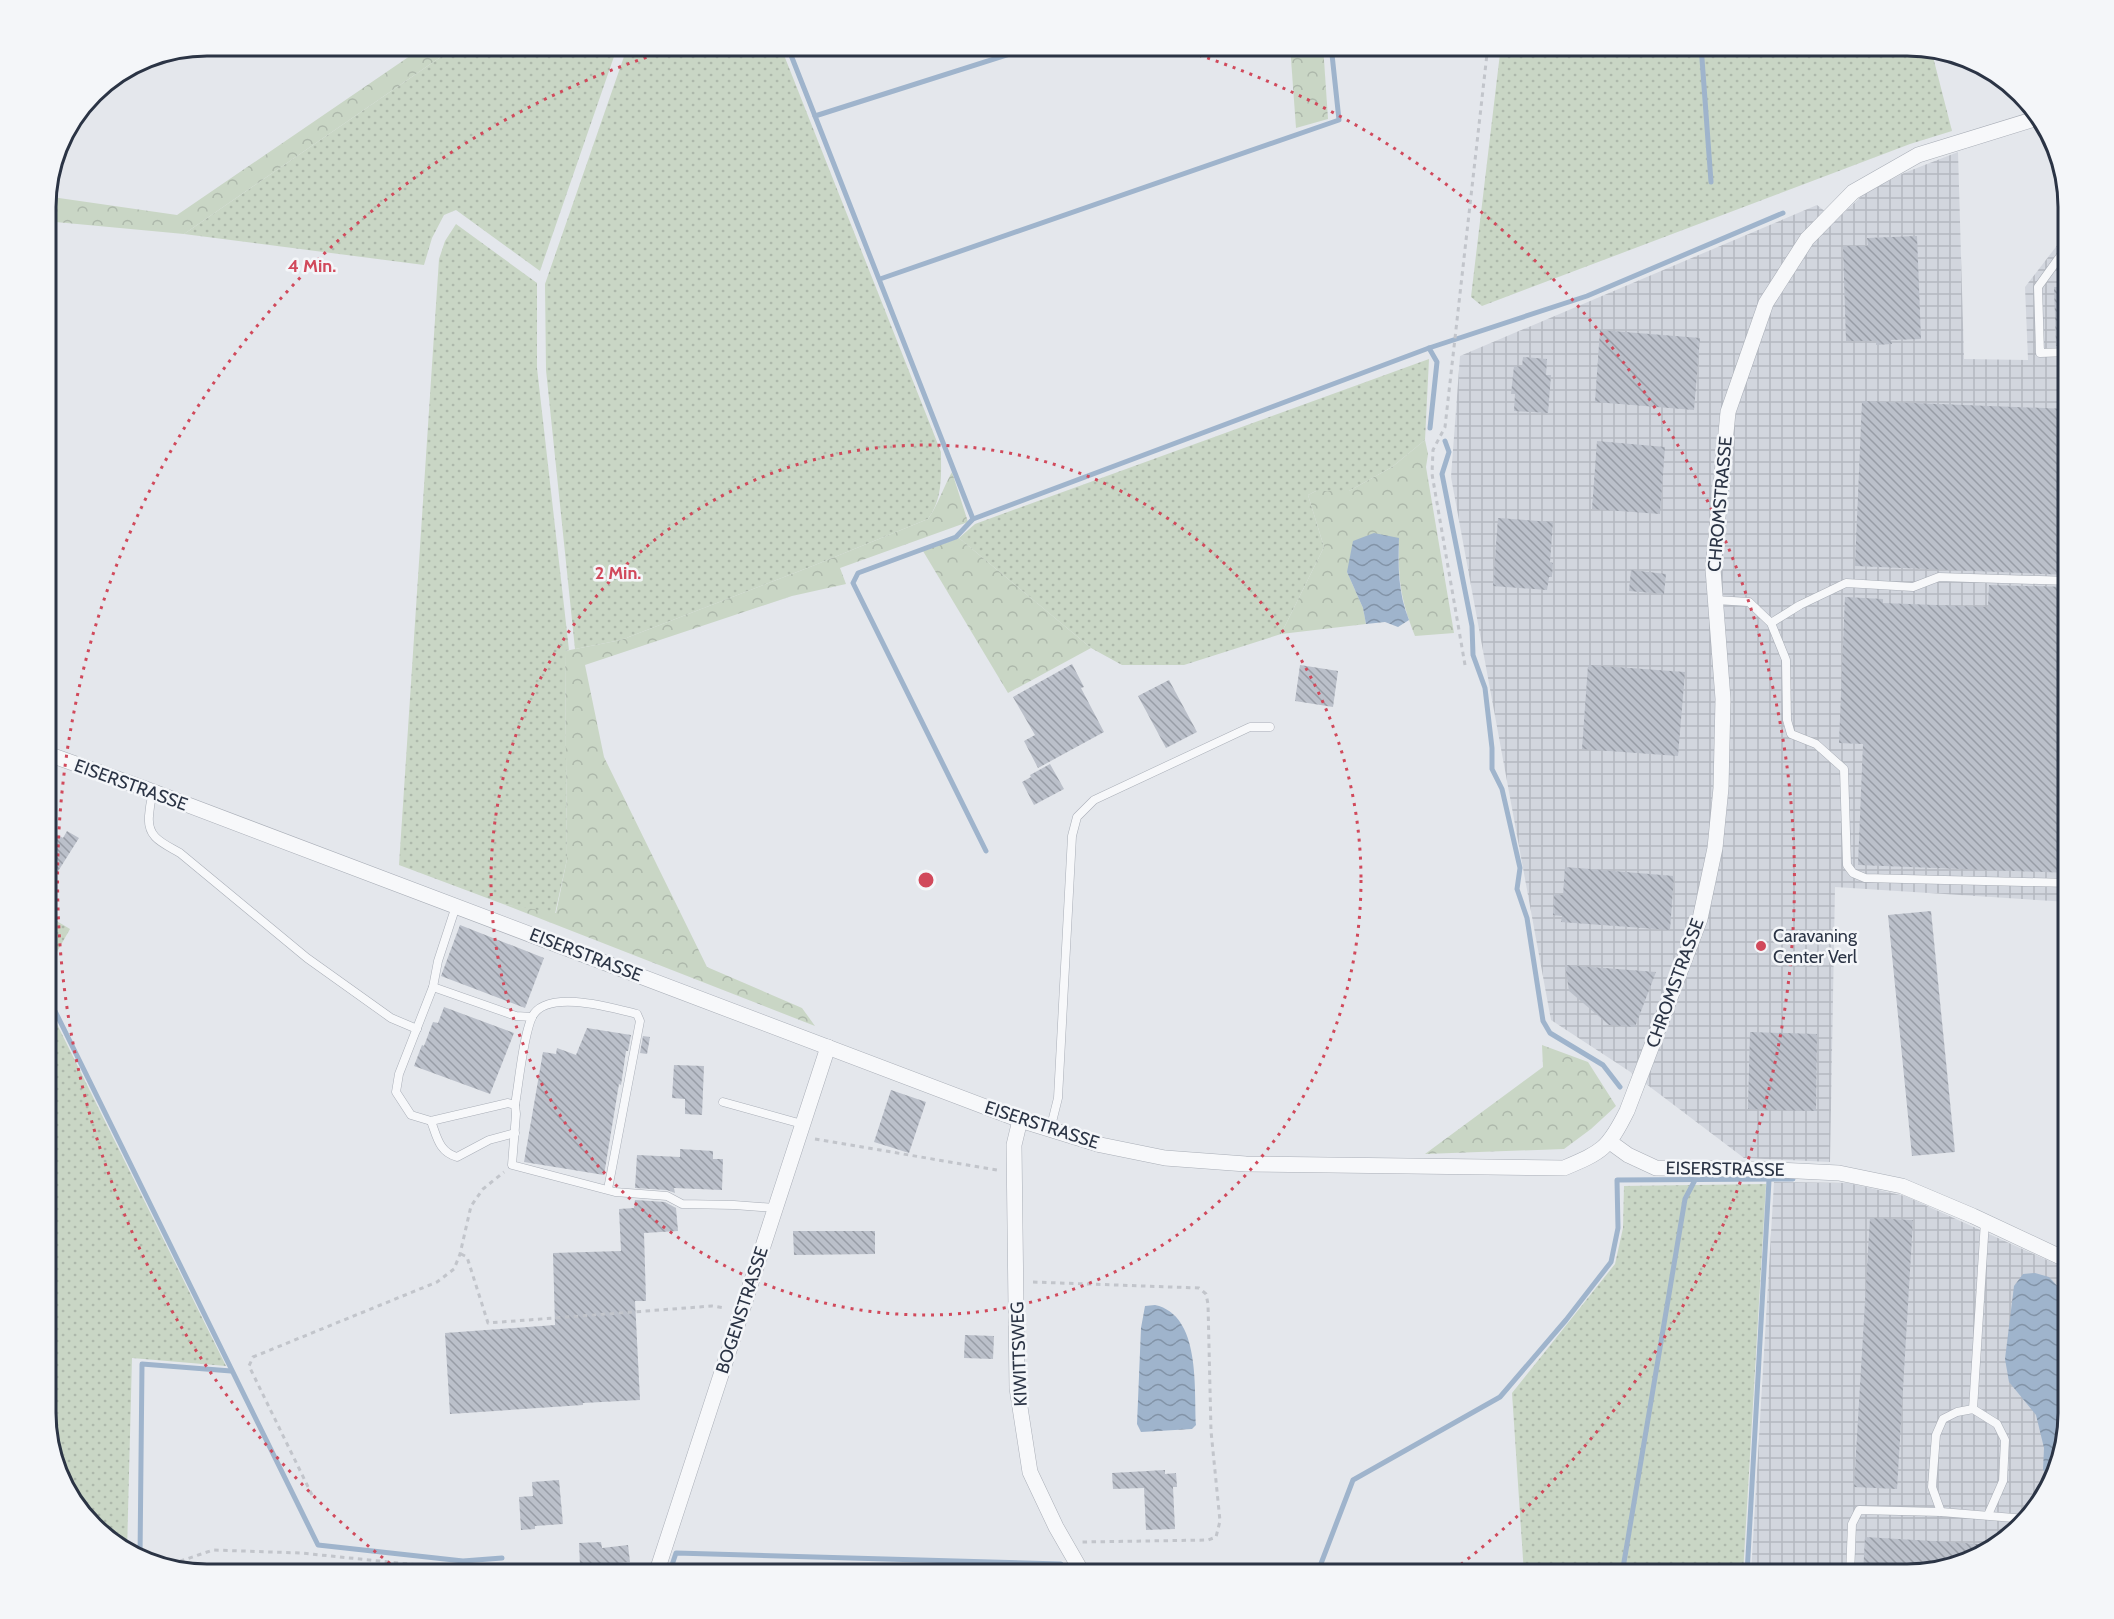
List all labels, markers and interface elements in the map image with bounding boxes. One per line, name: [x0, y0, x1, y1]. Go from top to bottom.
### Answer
text: 4 Min.: [288, 255, 336, 277]
street label: CHROMSTRASSE: [1703, 435, 1737, 573]
text: 2 Min.: [595, 562, 641, 584]
street label: EISERSTRASSE: [71, 754, 191, 816]
centre of rings: [916, 870, 936, 890]
street label: CHROMSTRASSE: [1641, 915, 1709, 1051]
street label: EISERSTRASSE: [527, 923, 645, 987]
place label: Caravaning Center Verl: [1773, 925, 1858, 968]
marker: Caravaning Center Verl: [1754, 939, 1768, 953]
street label: EISERSTRASSE: [982, 1096, 1102, 1154]
street label: EISERSTRASSE: [1665, 1157, 1785, 1181]
street label: BOGENSTRASSE: [711, 1244, 773, 1376]
street label: KIWITTSWEG: [1006, 1301, 1032, 1407]

